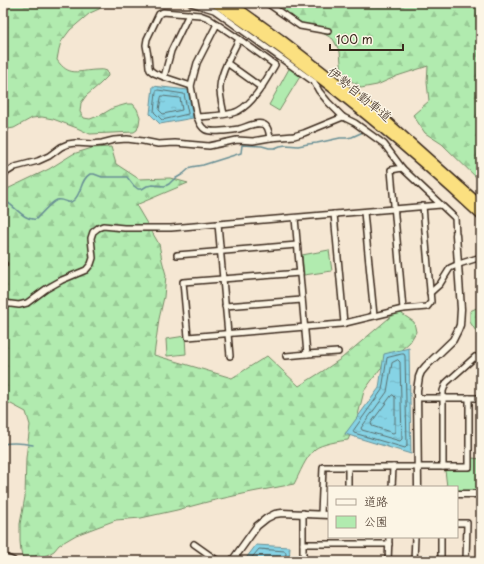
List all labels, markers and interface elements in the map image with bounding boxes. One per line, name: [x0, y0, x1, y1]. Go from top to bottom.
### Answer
scale bar: [330, 26, 403, 52]
text: 100 m: [336, 30, 373, 48]
street label: 伊勢自動車道: [324, 62, 397, 126]
legend: [328, 486, 458, 538]
text: 道路: [364, 492, 388, 510]
text: 公園: [364, 512, 388, 530]

